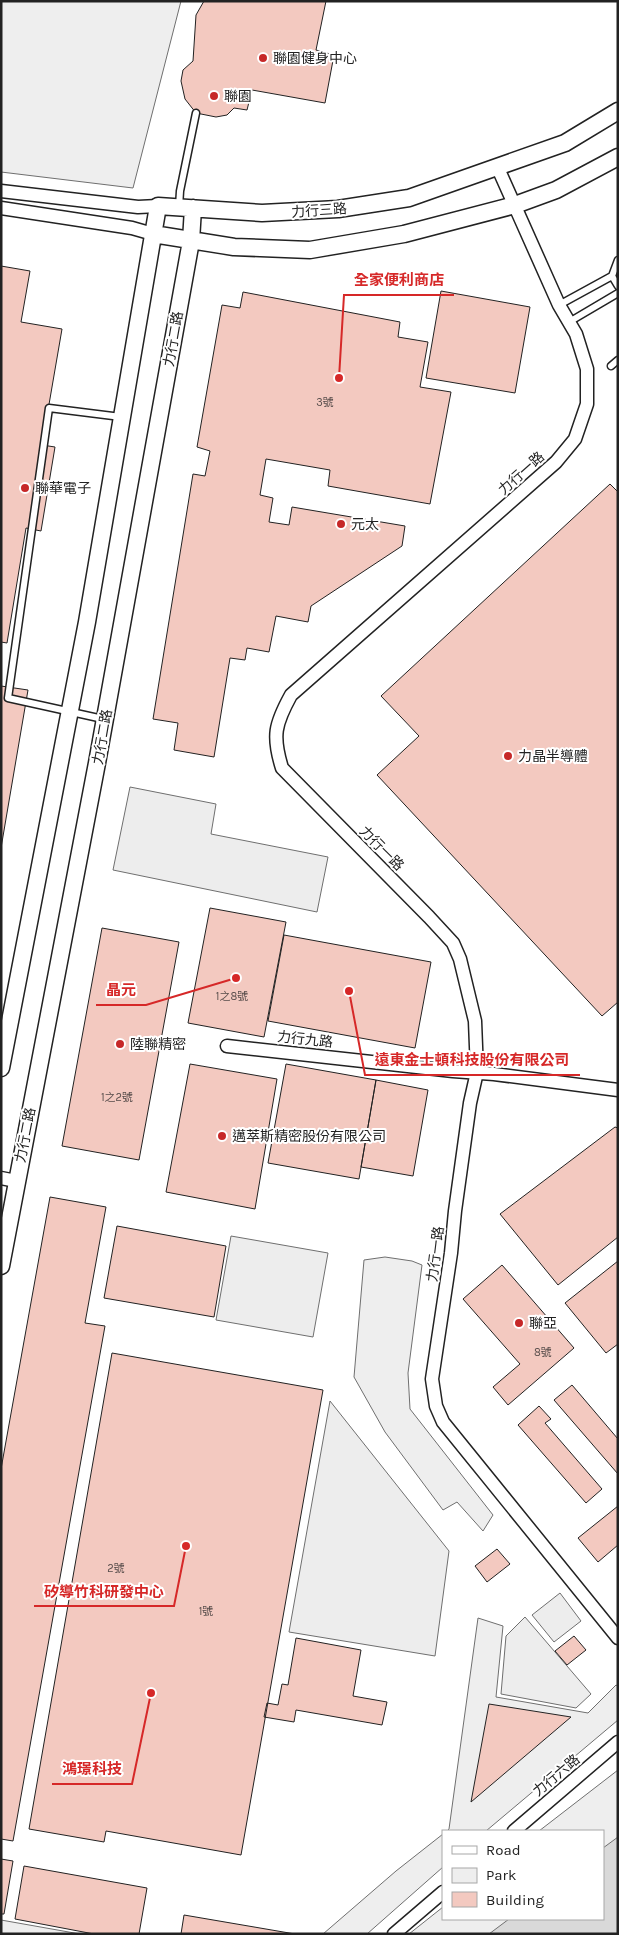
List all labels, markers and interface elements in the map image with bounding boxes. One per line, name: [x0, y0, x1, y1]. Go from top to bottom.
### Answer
place label: 聯園健身中心: [273, 50, 357, 67]
marker: 聯園健身中心: [257, 52, 269, 64]
place label: 聯園: [224, 88, 252, 105]
marker: 聯園: [208, 90, 220, 102]
street label: 力行三路: [291, 200, 348, 221]
callout: 全家便利商店: [344, 265, 454, 295]
text: 全家便利商店: [354, 271, 444, 289]
street label: 力行二路: [160, 310, 187, 368]
house number: 3號: [316, 396, 334, 409]
street label: 力行一路: [495, 448, 548, 498]
place label: 聯華電子: [35, 480, 91, 497]
marker: 聯華電子: [19, 482, 31, 494]
place label: 元太: [351, 516, 379, 533]
marker: 元太: [335, 518, 347, 530]
street label: 力行二路: [89, 708, 116, 766]
place label: 力晶半導體: [518, 748, 588, 765]
marker: 力晶半導體: [502, 750, 514, 762]
street label: 力行一路: [356, 823, 407, 874]
callout: 晶元: [96, 975, 146, 1005]
text: 晶元: [106, 981, 136, 999]
house number: 1之8號: [216, 990, 248, 1003]
street label: 力行九路: [276, 1028, 334, 1051]
place label: 陸聯精密: [130, 1036, 186, 1053]
marker: 陸聯精密: [114, 1038, 126, 1050]
callout: 遠東金士頓科技股份有限公司: [365, 1045, 580, 1075]
text: 遠東金士頓科技股份有限公司: [374, 1051, 570, 1069]
house number: 1之2號: [101, 1091, 133, 1104]
street label: 力行二路: [12, 1106, 39, 1164]
place label: 邁萃斯精密股份有限公司: [232, 1128, 386, 1145]
marker: 邁萃斯精密股份有限公司: [216, 1130, 228, 1142]
street label: 力行一路: [424, 1225, 447, 1283]
place label: 聯亞: [529, 1315, 557, 1332]
marker: 聯亞: [513, 1317, 525, 1329]
house number: 8號: [534, 1346, 552, 1359]
house number: 2號: [107, 1562, 125, 1575]
callout: 矽導竹科研發中心: [34, 1576, 174, 1606]
text: 矽導竹科研發中心: [44, 1583, 164, 1601]
house number: 1號: [199, 1605, 213, 1618]
street label: 力行六路: [529, 1751, 583, 1800]
callout: 鴻璟科技: [52, 1754, 132, 1784]
text: 鴻璟科技: [62, 1760, 122, 1778]
legend: [442, 1830, 604, 1920]
text: Road: [486, 1841, 521, 1859]
text: Park: [486, 1866, 516, 1884]
text: Building: [486, 1891, 544, 1909]

